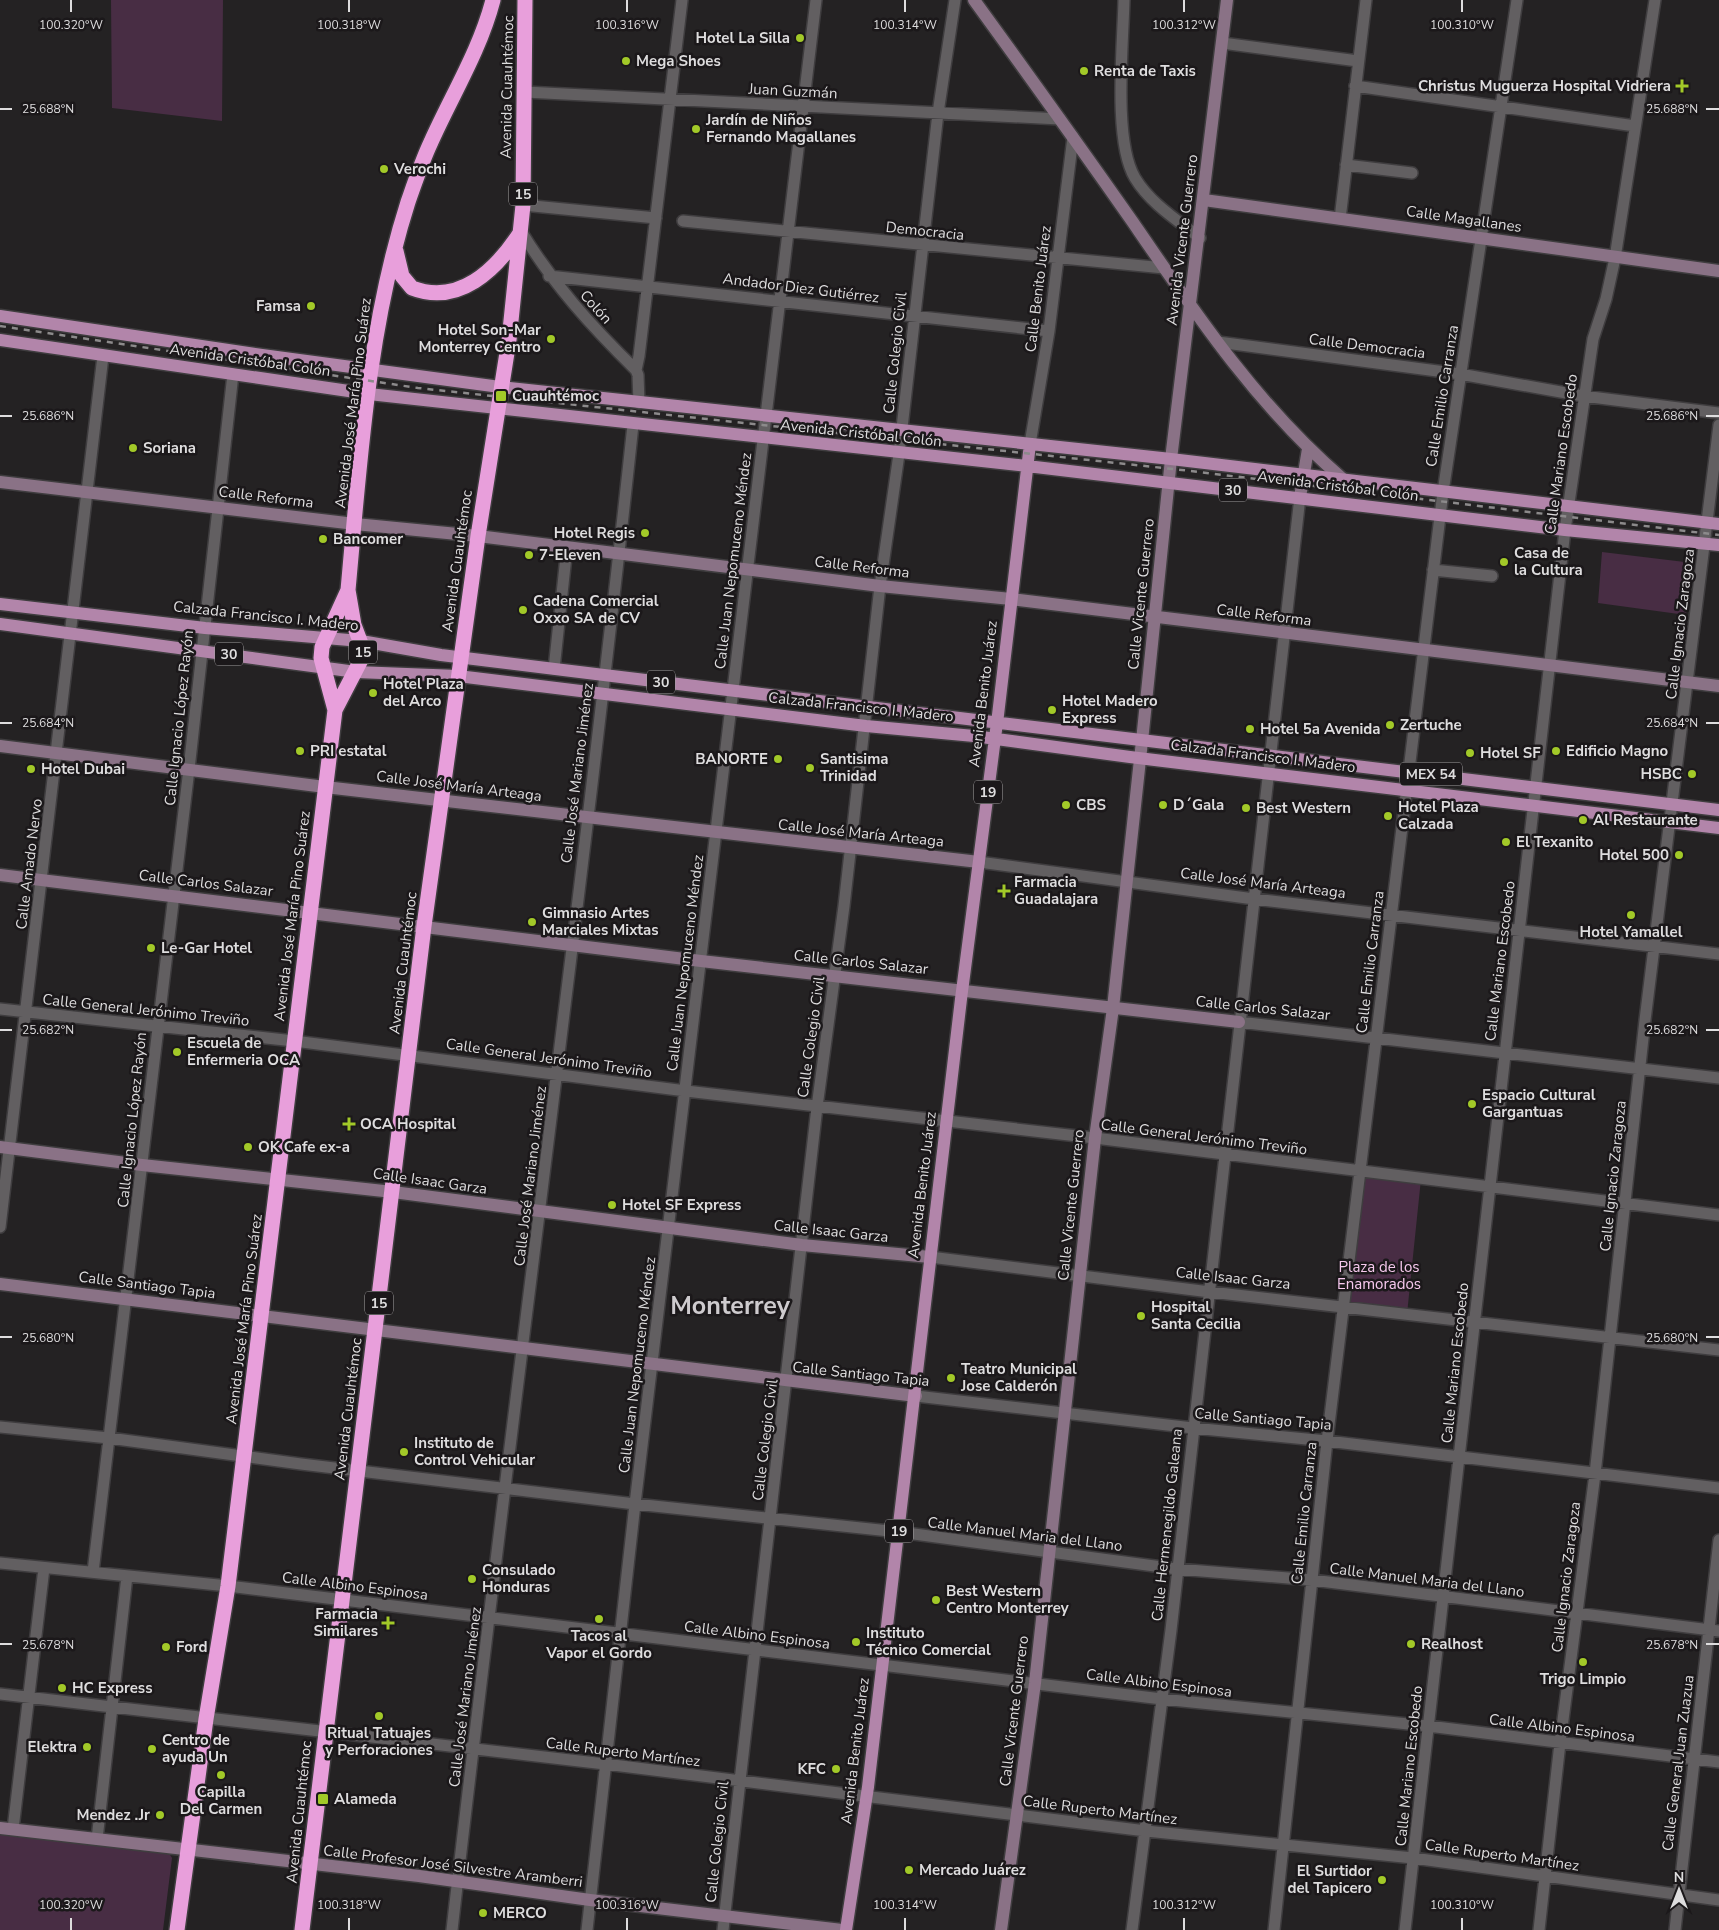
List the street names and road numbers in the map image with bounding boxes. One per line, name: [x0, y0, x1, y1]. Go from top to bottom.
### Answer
street label: Avenida Cuauhtémoc: [496, 15, 518, 159]
street label: Juan Guzmán: [747, 79, 838, 103]
street label: Avenida Vicente Guerrero: [1162, 153, 1202, 327]
road number: 15: [509, 182, 537, 205]
street label: Calle Magallanes: [1405, 201, 1523, 237]
street label: Democracia: [885, 217, 965, 245]
street label: Calle Benito Juárez: [1020, 225, 1056, 353]
street label: Andador Diez Gutiérrez: [722, 268, 880, 308]
street label: Colón: [575, 286, 617, 328]
street label: Calle Colegio Civil: [879, 291, 911, 415]
street label: Avenida José María Pino Suárez: [330, 297, 376, 509]
street label: Calle Emilio Carranza: [1421, 324, 1463, 468]
street label: Calle Democracia: [1308, 329, 1426, 363]
street label: Avenida Cristóbal Colón: [168, 339, 332, 381]
street label: Calle Mariano Escobedo: [1540, 373, 1582, 535]
street label: Avenida Cristóbal Colón: [779, 415, 943, 451]
street label: Calle Juan Nepomuceno Méndez: [710, 452, 756, 670]
street label: Avenida Cristóbal Colón: [1256, 466, 1420, 506]
road number: 30: [1219, 478, 1247, 502]
street label: Calle Reforma: [217, 481, 315, 513]
street label: Avenida Cuauhtémoc: [437, 489, 477, 633]
street label: Calle Vicente Guerrero: [1123, 517, 1159, 671]
street label: Calle Ignacio Zaragoza: [1661, 547, 1699, 701]
street label: Calle Reforma: [813, 551, 911, 583]
street label: Calzada Francisco I. Madero: [172, 596, 360, 636]
street label: Calle Reforma: [1215, 599, 1313, 631]
street label: Avenida Benito Juárez: [964, 620, 1002, 768]
street label: Calle Ignacio López Rayón: [160, 629, 198, 807]
road number: 15: [349, 640, 377, 664]
road number: 30: [215, 642, 243, 666]
road number: 30: [647, 670, 675, 694]
street label: Calle José Mariano Jiménez: [556, 682, 598, 864]
street label: Calzada Francisco I. Madero: [767, 687, 955, 727]
street label: Calzada Francisco I. Madero: [1169, 735, 1357, 777]
road number: MEX 54: [1400, 762, 1462, 786]
street label: Calle José María Arteaga: [375, 766, 543, 806]
road number: 19: [974, 780, 1002, 804]
street label: Calle Amado Nervo: [11, 797, 47, 931]
street label: Avenida José María Pino Suárez: [269, 810, 315, 1022]
street label: Calle José María Arteaga: [777, 814, 945, 852]
street label: Calle Juan Nepomuceno Méndez: [662, 854, 708, 1072]
street label: Calle José María Arteaga: [1179, 863, 1347, 903]
street label: Calle Carlos Salazar: [138, 865, 275, 901]
street label: Calle Mariano Escobedo: [1480, 880, 1520, 1042]
street label: Calle Emilio Carranza: [1351, 890, 1389, 1034]
street label: Avenida Cuauhtémoc: [384, 891, 422, 1035]
street label: Calle Carlos Salazar: [793, 945, 930, 979]
street label: Calle Colegio Civil: [793, 974, 829, 1099]
street label: Calle General Jerónimo Treviño: [42, 989, 250, 1031]
street label: Calle Carlos Salazar: [1195, 991, 1332, 1025]
street label: Calle Ignacio López Rayón: [113, 1031, 151, 1209]
street label: Calle General Jerónimo Treviño: [445, 1034, 653, 1082]
street label: Calle José Mariano Jiménez: [509, 1085, 551, 1267]
street label: Calle Ignacio Zaragoza: [1595, 1099, 1631, 1253]
street label: Avenida Benito Juárez: [903, 1111, 941, 1259]
street label: Calle General Jerónimo Treviño: [1100, 1114, 1308, 1160]
street label: Calle Vicente Guerrero: [1053, 1128, 1089, 1282]
street label: Calle Isaac Garza: [372, 1163, 488, 1199]
street label: Avenida José María Pino Suárez: [221, 1213, 267, 1425]
street label: Calle Isaac Garza: [773, 1215, 889, 1247]
street label: Calle Juan Nepomuceno Méndez: [614, 1256, 660, 1474]
street label: Calle Isaac Garza: [1175, 1262, 1291, 1294]
street label: Calle Santiago Tapia: [77, 1267, 217, 1303]
street label: Calle Mariano Escobedo: [1437, 1282, 1473, 1444]
road number: 15: [365, 1292, 393, 1315]
street label: Avenida Cuauhtémoc: [329, 1337, 367, 1481]
street label: Calle Santiago Tapia: [791, 1357, 931, 1391]
street label: Calle Colegio Civil: [748, 1377, 782, 1502]
street label: Calle Santiago Tapia: [1193, 1403, 1333, 1435]
street label: Calle Hermenegildo Galeana: [1147, 1428, 1187, 1622]
street label: Calle Emilio Carranza: [1287, 1441, 1321, 1585]
street label: Calle Ignacio Zaragoza: [1547, 1500, 1585, 1654]
street label: Calle Manuel Maria del Llano: [926, 1512, 1124, 1556]
road number: 19: [885, 1520, 913, 1542]
street label: Calle Manuel Maria del Llano: [1328, 1558, 1526, 1602]
street label: Calle Albino Espinosa: [281, 1567, 429, 1605]
street label: Calle José Mariano Jiménez: [444, 1606, 486, 1788]
street label: Calle Albino Espinosa: [683, 1616, 831, 1654]
street label: Calle Vicente Guerrero: [995, 1634, 1033, 1788]
street label: Calle Albino Espinosa: [1085, 1664, 1233, 1702]
street label: Calle General Juan Zuazua: [1657, 1674, 1699, 1852]
street label: Avenida Benito Juárez: [836, 1677, 874, 1825]
street label: Calle Mariano Escobedo: [1391, 1685, 1427, 1847]
street label: Calle Albino Espinosa: [1488, 1709, 1636, 1747]
street label: Calle Ruperto Martínez: [545, 1733, 701, 1771]
street label: Avenida Cuauhtémoc: [282, 1740, 316, 1884]
street label: Calle Colegio Civil: [701, 1780, 733, 1904]
street label: Calle Ruperto Martínez: [1022, 1791, 1178, 1829]
street label: Calle Ruperto Martínez: [1424, 1834, 1580, 1876]
street label: Calle Profesor José Silvestre Aramberri: [322, 1840, 584, 1892]

